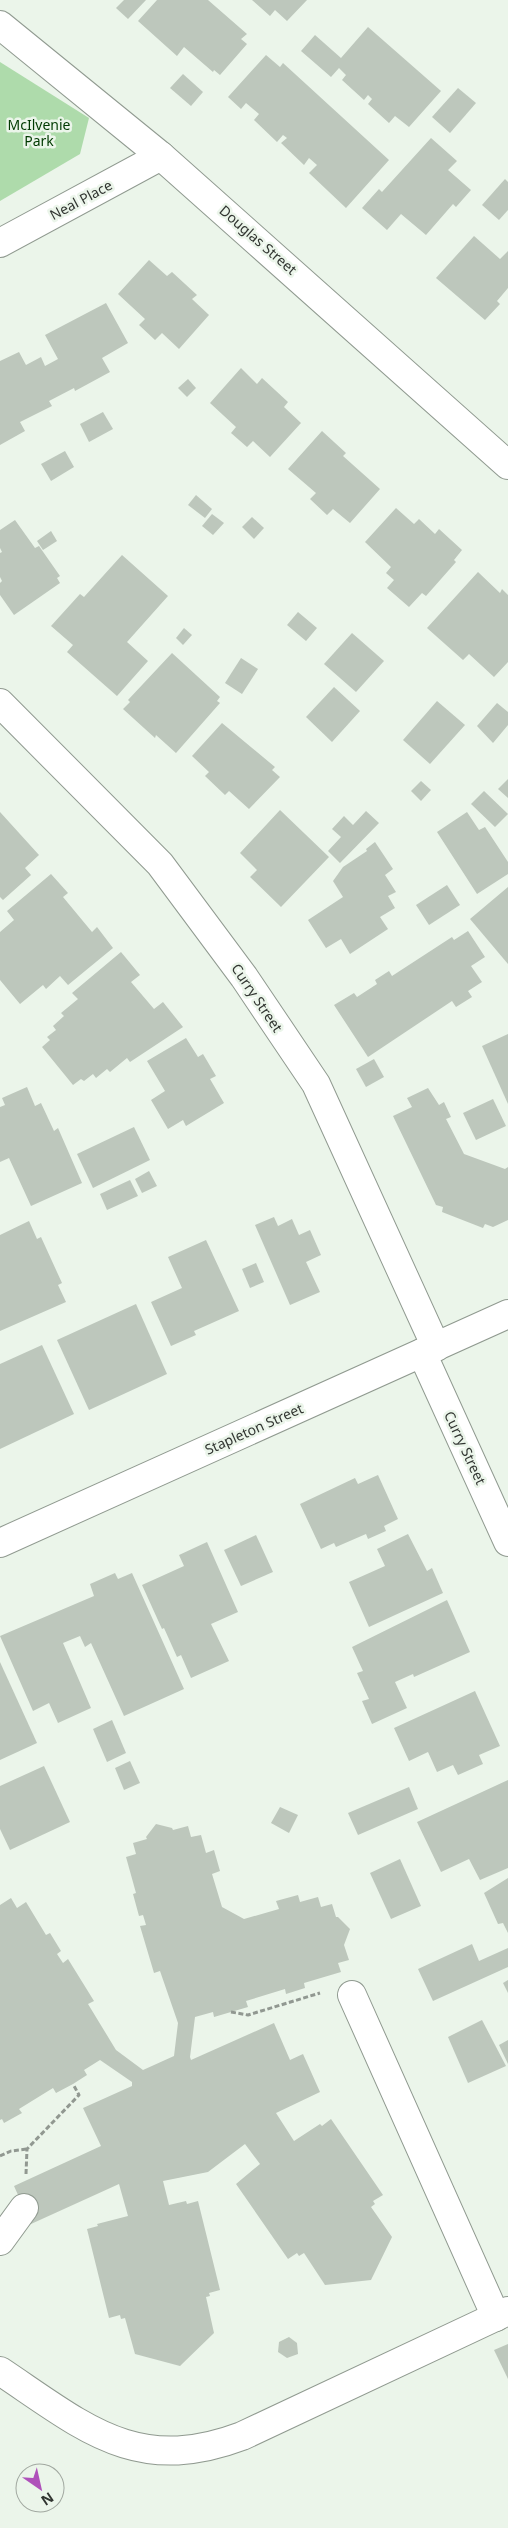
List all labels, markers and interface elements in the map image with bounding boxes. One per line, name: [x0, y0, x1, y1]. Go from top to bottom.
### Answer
park label: McIlvenie Park: [8, 115, 71, 150]
street label: Neal Place: [46, 175, 115, 224]
street label: Douglas Street: [216, 201, 301, 279]
street label: Curry Street: [227, 960, 287, 1036]
street label: Stapleton Street: [202, 1398, 306, 1459]
street label: Curry Street: [440, 1408, 491, 1488]
north arrow: [15, 2463, 65, 2513]
text: N: [38, 2488, 58, 2510]

